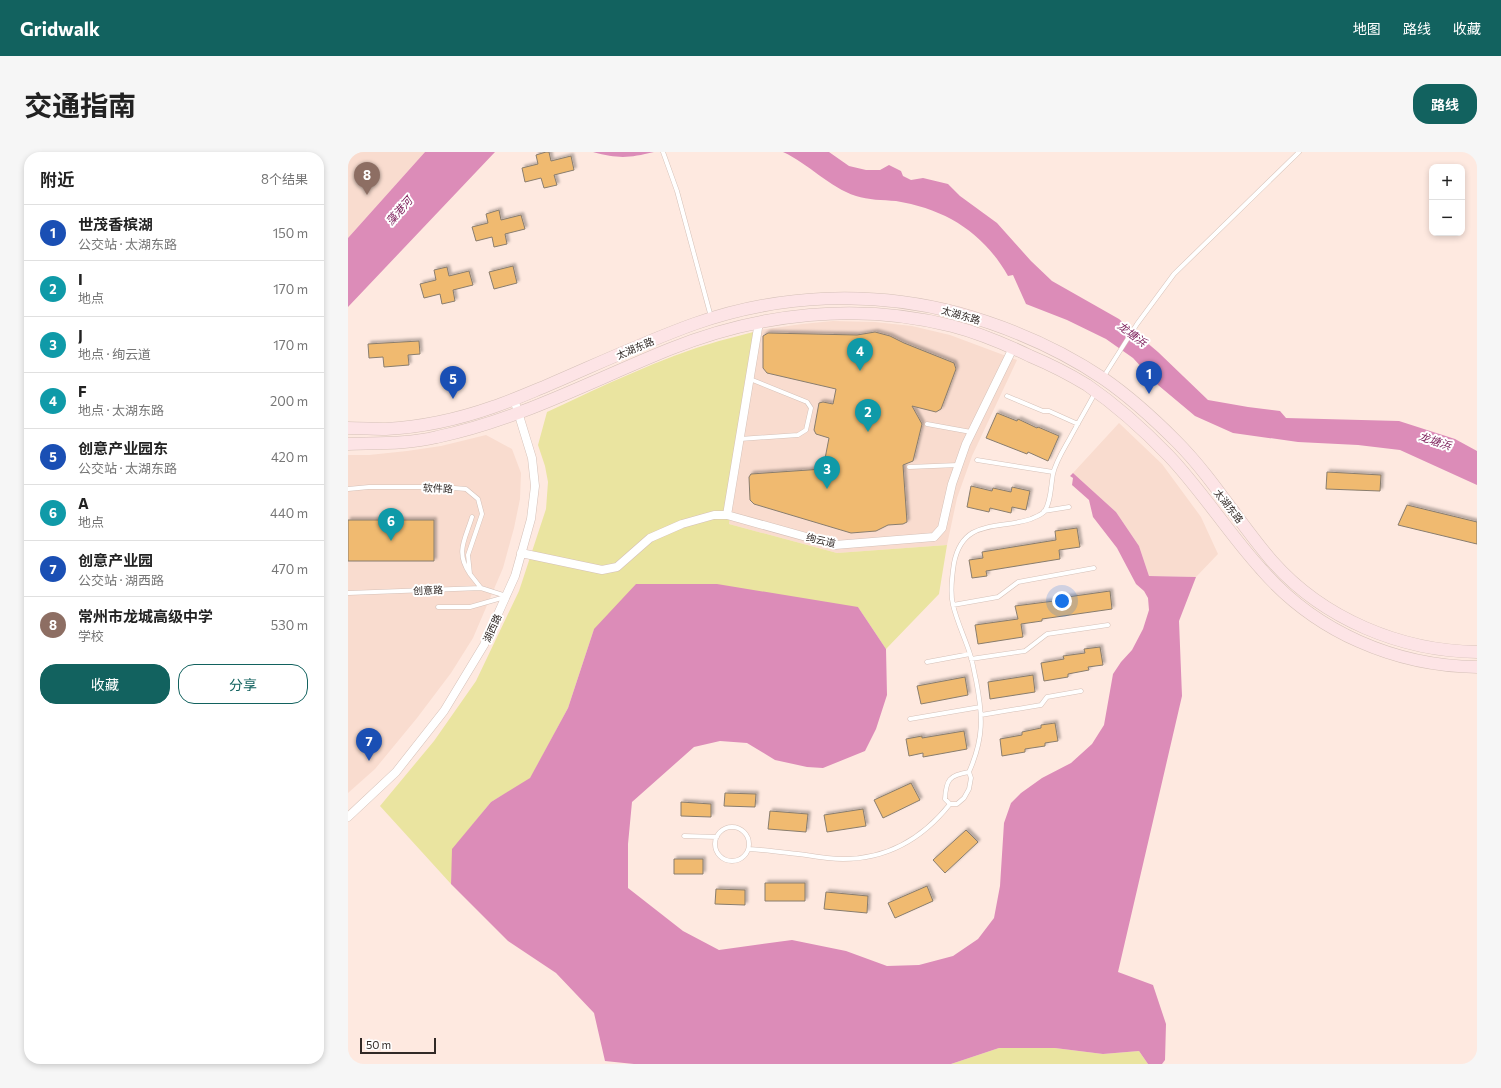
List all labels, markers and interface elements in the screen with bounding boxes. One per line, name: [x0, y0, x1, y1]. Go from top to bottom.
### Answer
text: Gridwalk: [20, 17, 100, 40]
text: 地图: [1353, 20, 1381, 37]
text: 路线: [1403, 20, 1431, 37]
text: 收藏: [1453, 20, 1481, 37]
button: 路线: [1413, 84, 1477, 124]
text: 交通指南: [24, 88, 136, 122]
pin: 8: [354, 162, 380, 195]
map controls: [1429, 164, 1465, 236]
button: +: [1429, 164, 1465, 200]
text: 附近: [40, 169, 74, 190]
text: 8个结果: [261, 171, 308, 187]
water label: 藻港河: [383, 192, 416, 227]
button: −: [1429, 200, 1465, 236]
text: 世茂香槟湖: [78, 215, 153, 233]
text: 1: [50, 225, 56, 241]
text: 150 m: [273, 225, 308, 241]
text: 公交站 · 太湖东路: [78, 236, 177, 252]
text: I: [78, 270, 83, 288]
text: 2: [49, 281, 57, 297]
text: 170 m: [273, 281, 308, 297]
text: 地点: [78, 290, 104, 306]
street label: 太湖东路: [940, 304, 982, 326]
water label: 龙塘浜: [1115, 318, 1150, 349]
text: J: [78, 326, 83, 344]
street label: 太湖东路: [614, 335, 656, 361]
text: 3: [49, 337, 57, 353]
text: 170 m: [273, 337, 308, 353]
pin: 4: [847, 338, 873, 371]
text: 地点 · 绚云道: [78, 346, 151, 362]
pin: 1: [1136, 361, 1162, 394]
pin: 5: [440, 366, 466, 399]
text: F: [78, 382, 87, 400]
text: 4: [49, 393, 57, 409]
text: 200 m: [270, 393, 308, 409]
pin: 2: [855, 399, 881, 432]
text: 地点 · 太湖东路: [78, 402, 164, 418]
water label: 龙塘浜: [1417, 429, 1454, 452]
text: 创意产业园东: [78, 439, 168, 457]
text: 5: [49, 449, 57, 465]
text: 420 m: [271, 449, 308, 465]
pin: 3: [814, 456, 840, 489]
text: 公交站 · 太湖东路: [78, 460, 177, 476]
street label: 软件路: [423, 481, 453, 495]
street label: 太湖东路: [1212, 487, 1246, 525]
text: A: [78, 494, 89, 512]
text: 6: [49, 505, 57, 521]
text: 440 m: [270, 505, 308, 521]
pin: 6: [378, 508, 404, 541]
text: 地点: [78, 514, 104, 530]
street label: 绚云道: [805, 531, 837, 549]
text: 创意产业园: [78, 551, 153, 569]
text: 7: [49, 561, 57, 577]
text: 470 m: [271, 561, 308, 577]
text: 公交站 · 湖西路: [78, 572, 164, 588]
street label: 创意路: [413, 583, 443, 597]
your location: [1052, 591, 1072, 611]
text: 常州市龙城高级中学: [78, 607, 213, 625]
street label: 湖西路: [480, 612, 504, 644]
text: 8: [49, 617, 57, 633]
text: 530 m: [271, 617, 308, 633]
text: 学校: [78, 628, 104, 644]
button: 收藏: [40, 664, 170, 704]
button: 分享: [178, 664, 308, 704]
pin: 7: [356, 728, 382, 761]
scale bar: [360, 1036, 436, 1055]
text: 50 m: [366, 1038, 391, 1051]

